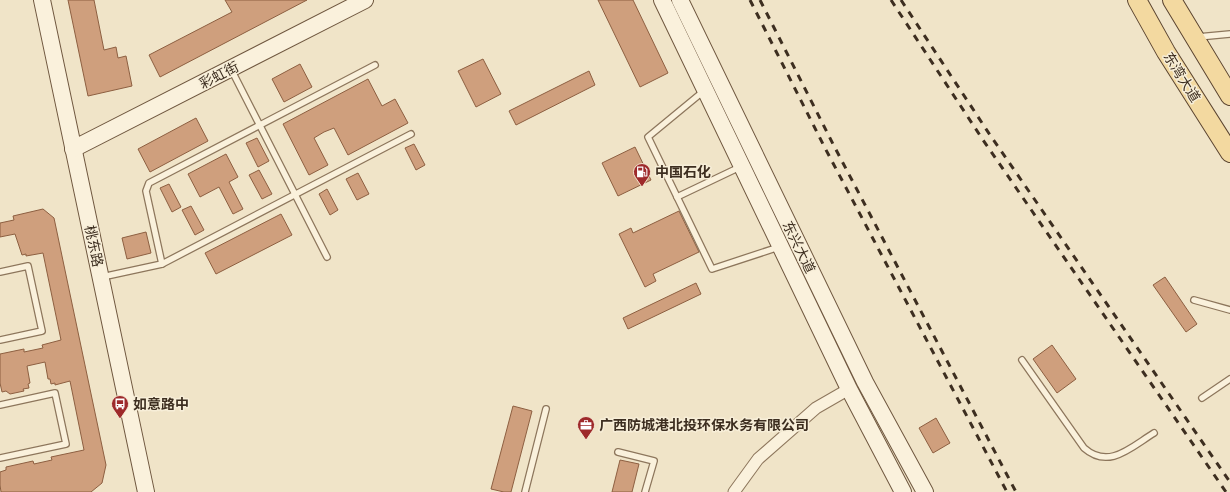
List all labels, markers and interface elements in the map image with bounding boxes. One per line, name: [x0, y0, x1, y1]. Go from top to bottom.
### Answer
street label: 东湾大道: [1160, 48, 1204, 106]
street label: 彩虹街: [196, 57, 242, 93]
fuel station icon: 中国石化: [632, 162, 652, 187]
place label: 中国石化: [655, 163, 711, 181]
street label: 东兴大道: [779, 218, 819, 276]
street label: 桃东路: [81, 224, 107, 268]
bus stop icon: 如意路中: [110, 394, 130, 419]
place label: 如意路中: [133, 395, 189, 413]
office icon: 广西防城港北投环保水务有限公司: [576, 415, 596, 440]
place label: 广西防城港北投环保水务有限公司: [599, 416, 809, 434]

